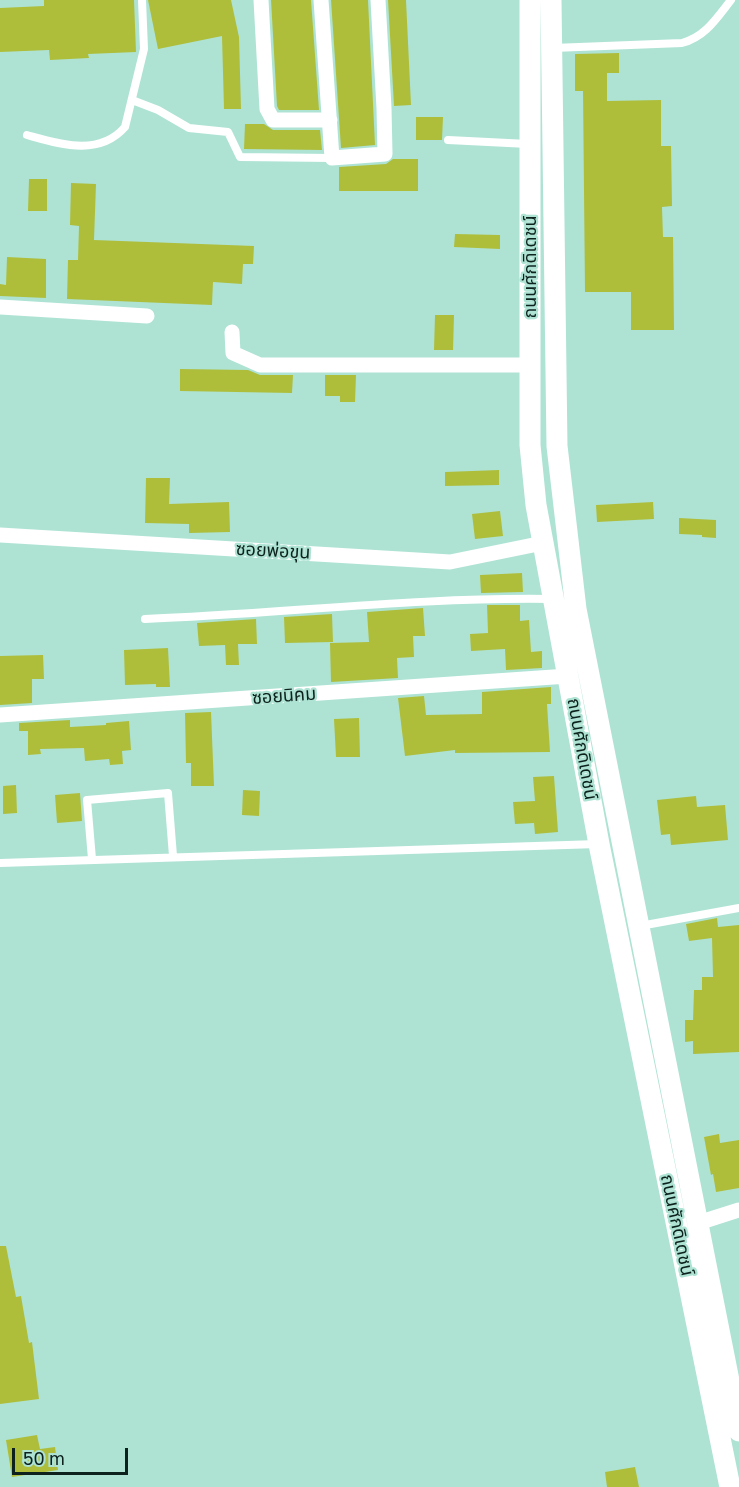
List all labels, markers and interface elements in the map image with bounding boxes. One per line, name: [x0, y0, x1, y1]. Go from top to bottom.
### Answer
street label: ถนนศักดิเดชน์: [519, 215, 541, 319]
street label: ซอยพ่อขุน: [235, 538, 311, 564]
street label: ซอยนิคม: [251, 683, 317, 709]
street label: ถนนศักดิเดชน์: [562, 696, 602, 802]
street label: ถนนศักดิเดชน์: [656, 1172, 698, 1278]
scale bar: [15, 1436, 130, 1474]
text: 50 m: [23, 1447, 65, 1469]

